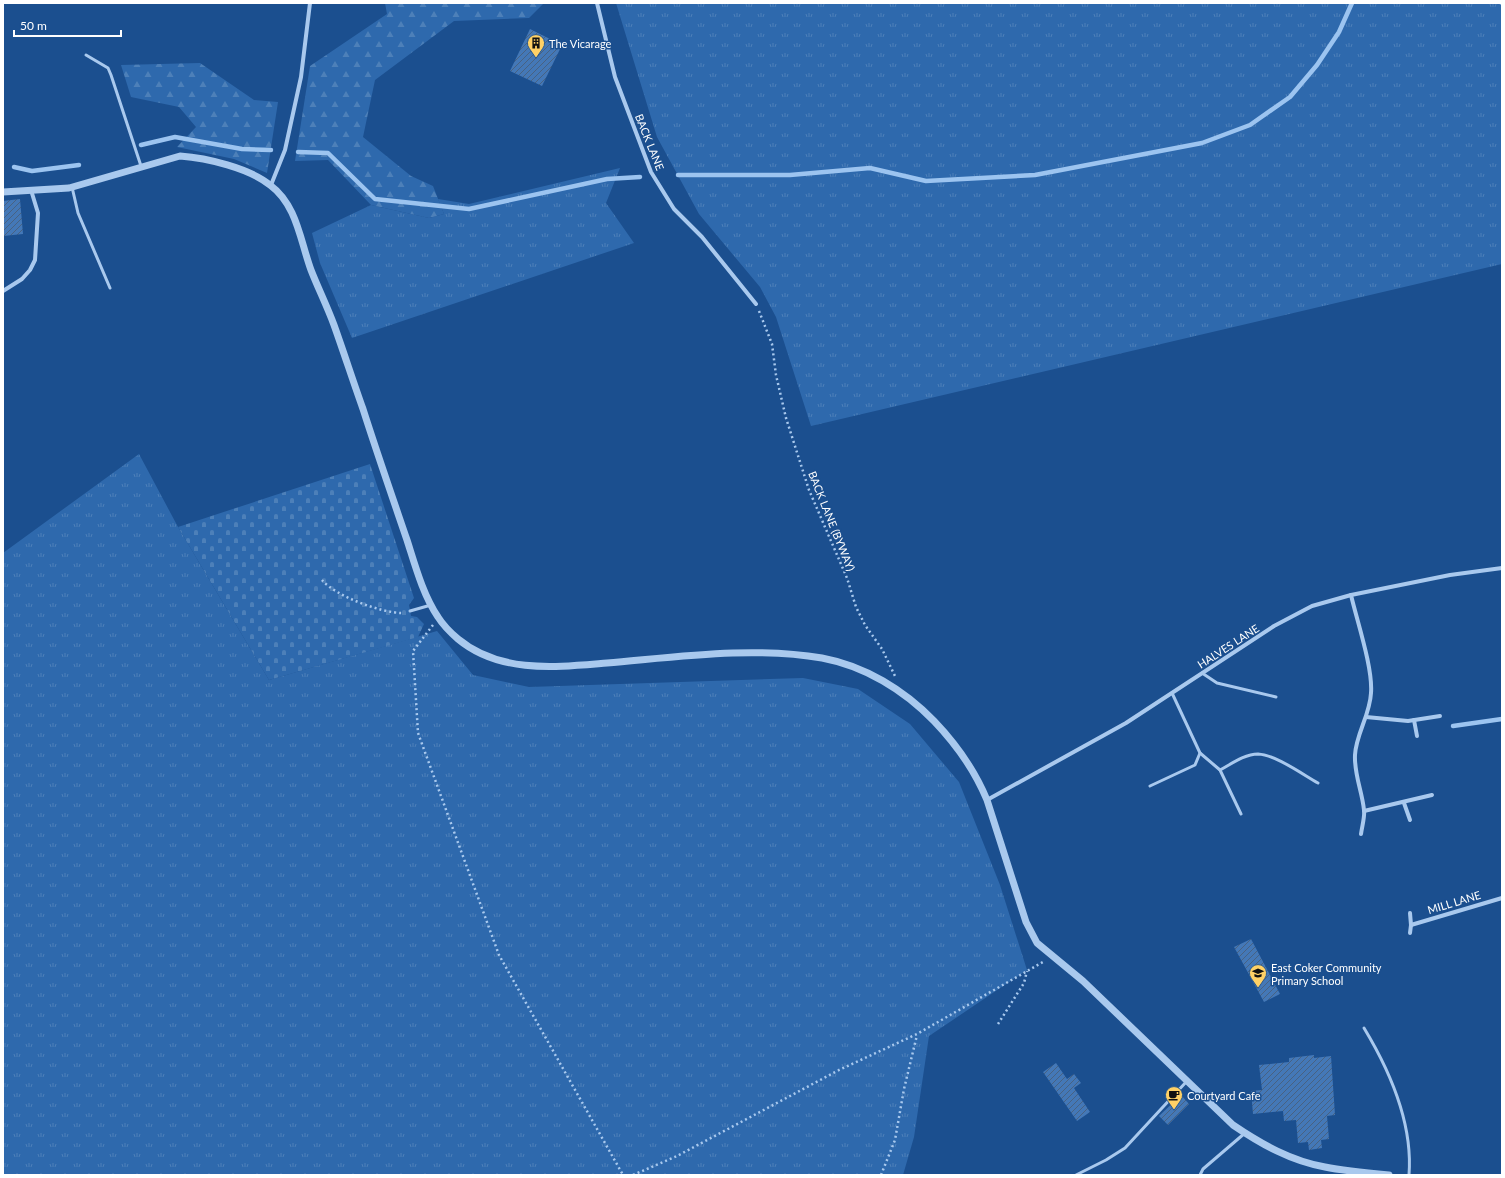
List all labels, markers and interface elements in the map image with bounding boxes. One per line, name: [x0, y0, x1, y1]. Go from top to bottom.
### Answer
scale bar: [14, 12, 121, 38]
text: 50 m: [20, 18, 47, 33]
building icon: The Vicarage: [526, 33, 546, 58]
place label: The Vicarage: [549, 37, 612, 50]
street label: BACK LANE: [633, 112, 667, 172]
street label: BACK LANE (BYWAY): [806, 469, 858, 573]
street label: HALVES LANE: [1195, 621, 1261, 671]
street label: MILL LANE: [1426, 888, 1482, 916]
place label: East Coker Community Primary School: [1271, 961, 1382, 987]
school or university icon: East Coker Community Primary School: [1248, 963, 1268, 988]
cafe icon: Courtyard Cafe: [1164, 1085, 1184, 1110]
place label: Courtyard Cafe: [1187, 1089, 1261, 1102]

